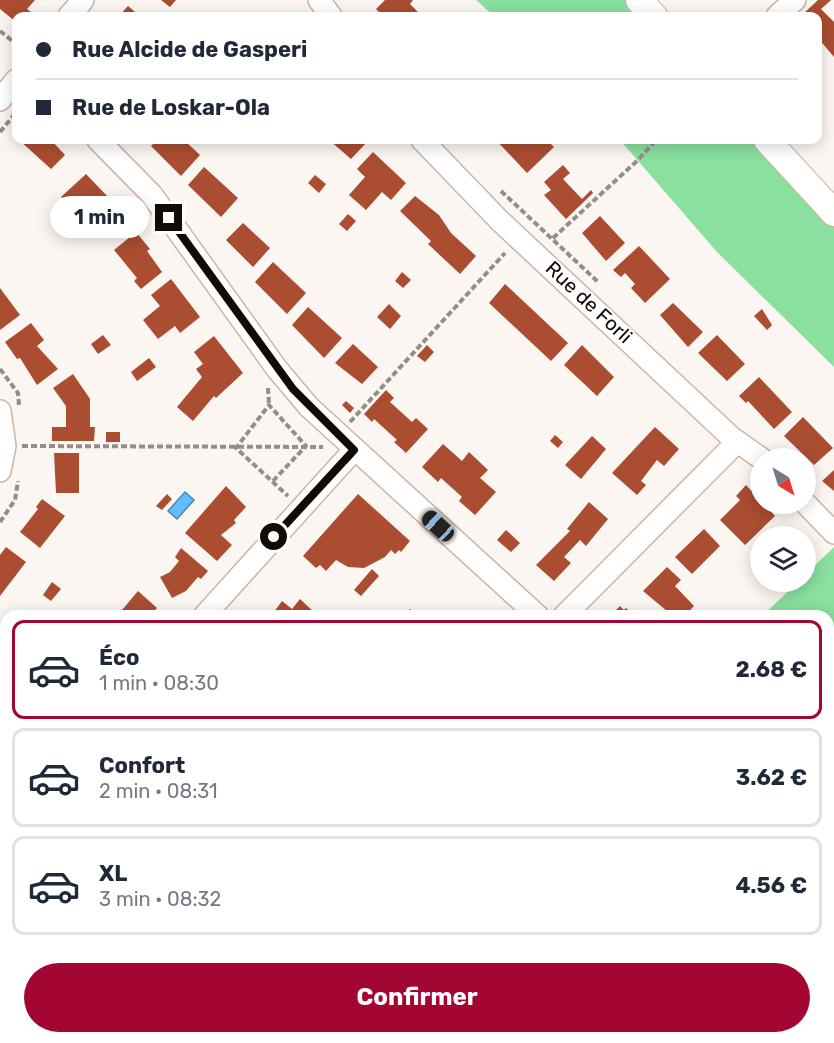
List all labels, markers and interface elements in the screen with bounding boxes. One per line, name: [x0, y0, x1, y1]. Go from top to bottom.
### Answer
text: Rue Alcide de Gasperi: [72, 36, 307, 63]
text: Rue de Loskar-Ola: [72, 94, 270, 121]
callout: 1 min: [49, 197, 148, 239]
route end: [155, 204, 182, 231]
text: 1 min: [74, 205, 125, 229]
street label: Rue de Forli: [541, 256, 637, 348]
north arrow: [750, 448, 816, 514]
map controls: [750, 448, 816, 592]
car: [419, 507, 457, 545]
route start: [260, 523, 287, 550]
button: layers: [750, 526, 816, 592]
icon: car: [27, 643, 81, 697]
text: Éco: [99, 644, 139, 671]
text: 2.68 €: [735, 656, 807, 683]
text: 1 min · 08:30: [99, 671, 219, 695]
icon: car: [27, 751, 81, 805]
text: Confort: [99, 752, 185, 779]
text: 3.62 €: [736, 764, 807, 791]
text: 2 min · 08:31: [99, 779, 218, 803]
icon: car: [27, 859, 81, 913]
text: XL: [99, 860, 127, 887]
text: 4.56 €: [735, 872, 807, 899]
text: 3 min · 08:32: [99, 887, 221, 911]
button: Confirmer: [24, 963, 810, 1032]

